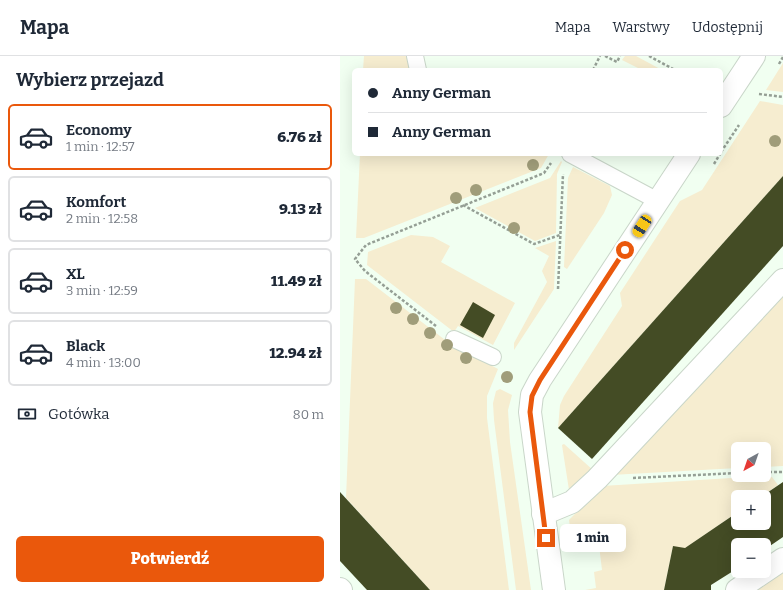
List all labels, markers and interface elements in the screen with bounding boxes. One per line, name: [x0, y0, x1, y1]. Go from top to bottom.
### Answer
text: Mapa: [20, 16, 69, 39]
text: Mapa: [555, 19, 591, 36]
text: Warstwy: [613, 19, 670, 36]
text: Udostępnij: [692, 19, 763, 36]
text: Wybierz przejazd: [16, 69, 164, 91]
text: Anny German: [392, 84, 491, 102]
icon: car: [18, 119, 54, 155]
text: Economy: [66, 121, 132, 139]
text: Anny German: [392, 123, 491, 141]
text: 6.76 zł: [277, 128, 322, 146]
text: 1 min · 12:57: [66, 139, 135, 154]
icon: car: [18, 191, 54, 227]
text: Komfort: [66, 193, 126, 211]
text: 9.13 zł: [279, 200, 322, 218]
text: 2 min · 12:58: [66, 211, 138, 226]
car: [630, 213, 654, 239]
route start: [616, 241, 634, 259]
icon: car: [18, 263, 54, 299]
text: XL: [66, 265, 85, 283]
text: 11.49 zł: [271, 272, 322, 290]
text: 3 min · 12:59: [66, 283, 138, 298]
icon: car: [18, 335, 54, 371]
text: Black: [66, 337, 105, 355]
text: 12.94 zł: [269, 344, 322, 362]
text: 4 min · 13:00: [66, 355, 141, 370]
icon: cash: [16, 403, 38, 425]
text: Gotówka: [48, 405, 109, 423]
text: 80 m: [293, 407, 324, 422]
north arrow: [731, 442, 771, 482]
map controls: [731, 442, 771, 578]
button: +: [731, 490, 771, 530]
callout: 1 min: [560, 524, 626, 552]
route end: [537, 529, 555, 547]
text: 1 min: [576, 530, 610, 545]
button: Potwierdź: [16, 536, 324, 582]
button: −: [731, 538, 771, 578]

